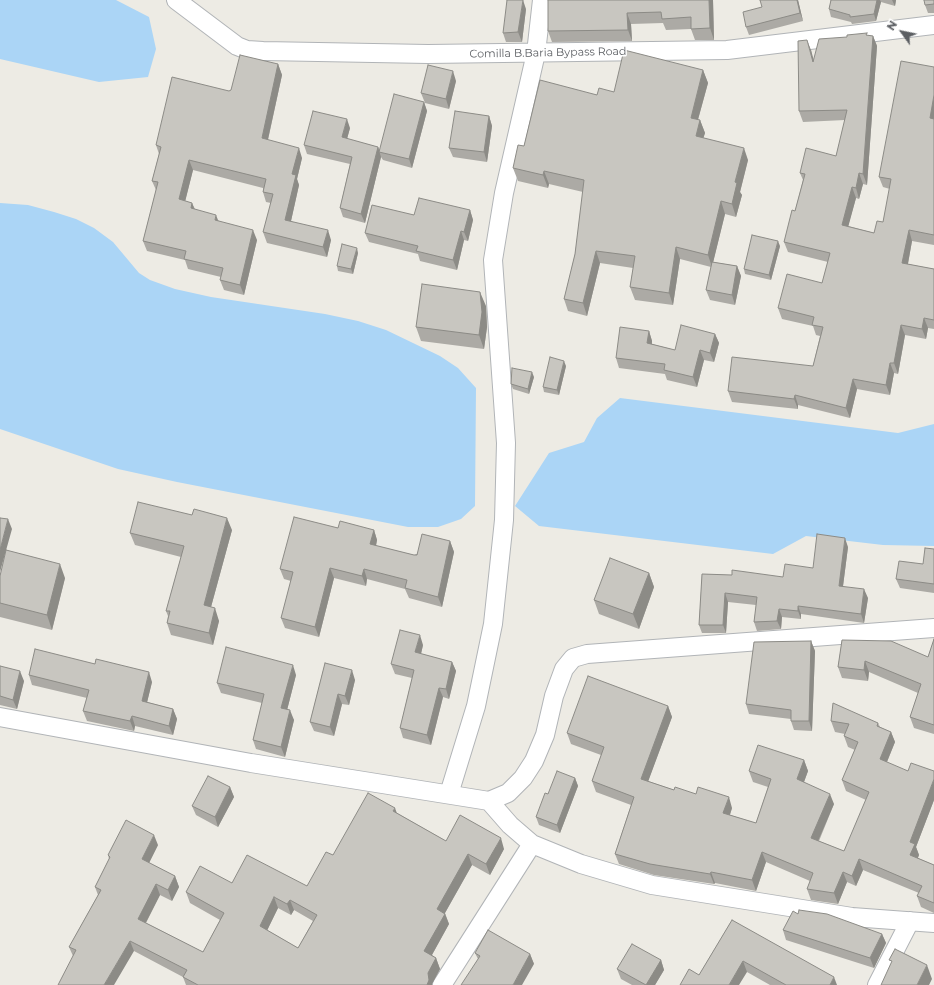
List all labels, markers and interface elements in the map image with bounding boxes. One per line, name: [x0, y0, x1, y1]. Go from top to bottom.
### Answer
north arrow: [882, 12, 922, 52]
text: N: [884, 18, 900, 33]
street label: Comilla B.Baria Bypass Road: [469, 45, 627, 61]

